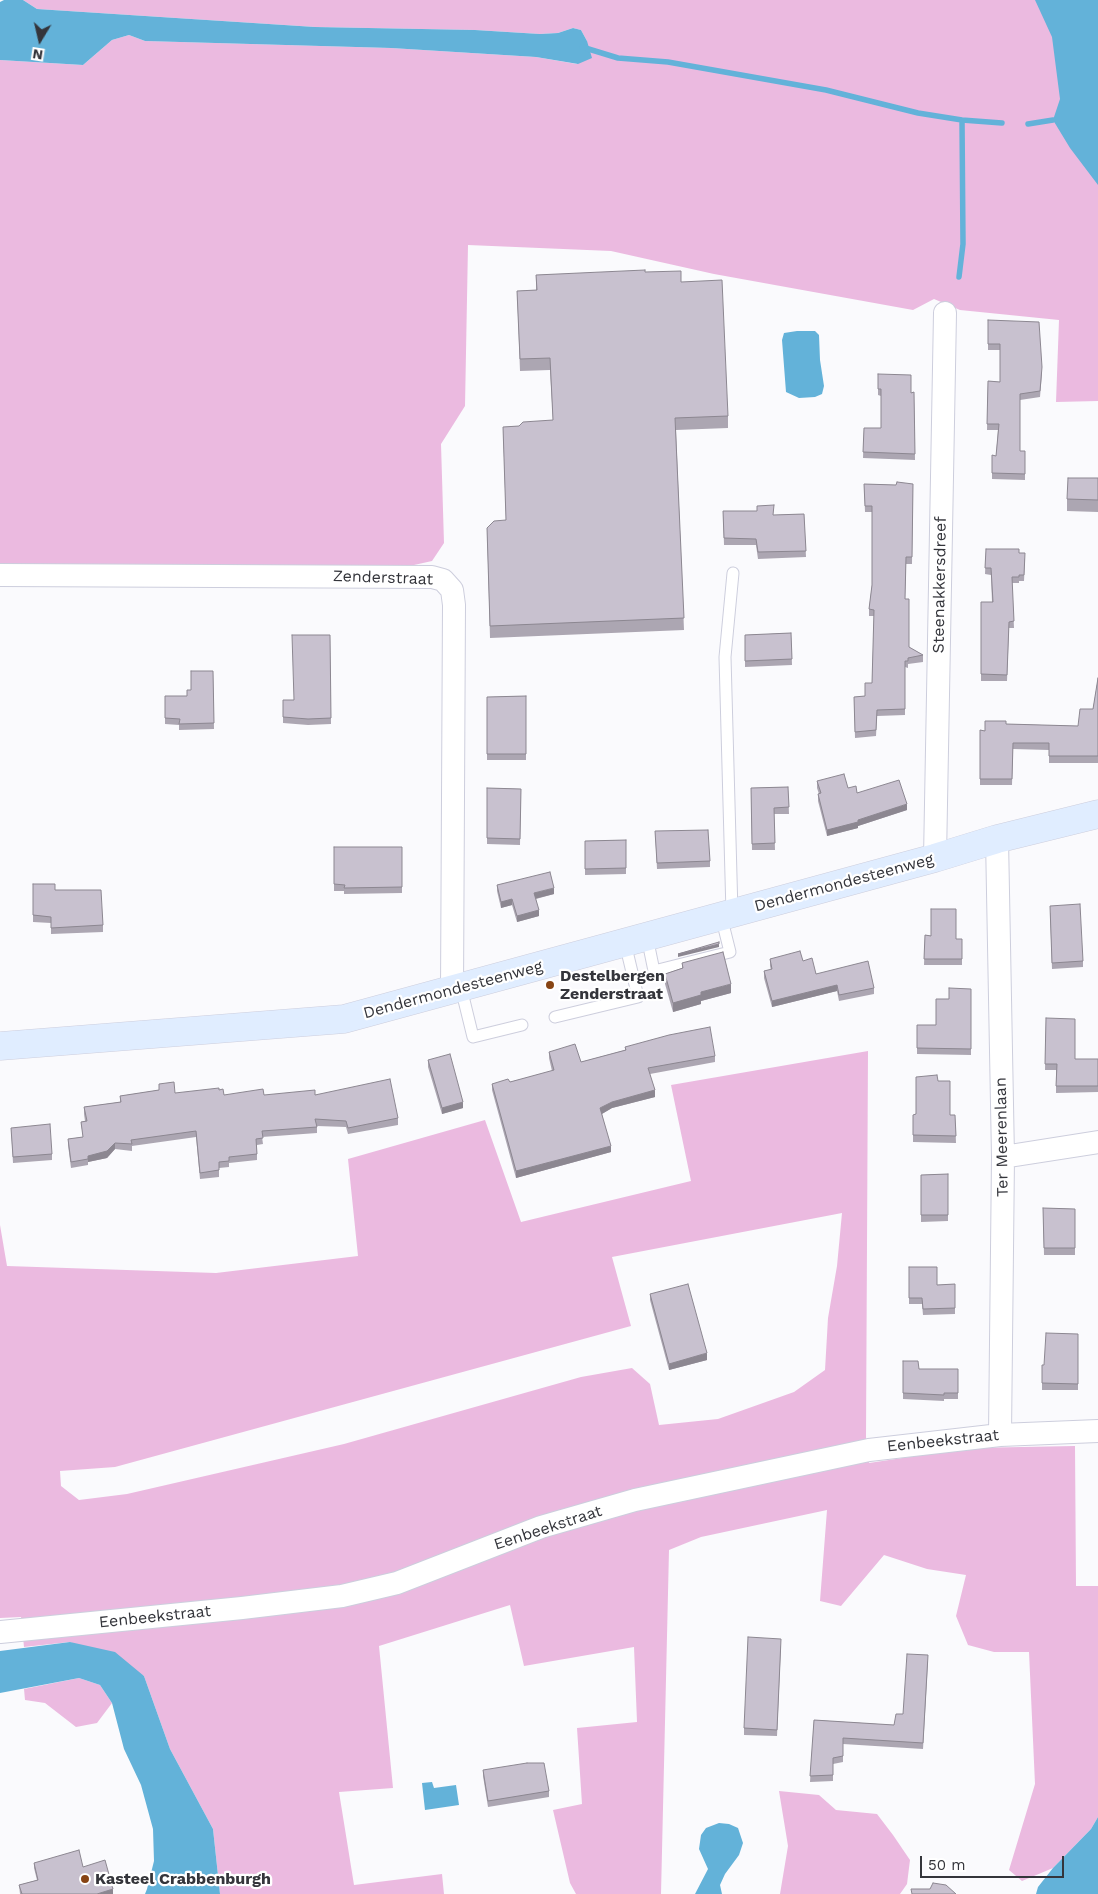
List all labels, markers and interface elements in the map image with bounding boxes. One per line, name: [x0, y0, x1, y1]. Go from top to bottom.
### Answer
north arrow: [15, 15, 65, 65]
text: N: [31, 46, 44, 64]
street label: Steenakkersdreef: [929, 516, 951, 654]
street label: Zenderstraat: [333, 567, 433, 589]
street label: Dendermondesteenweg: [752, 850, 936, 916]
street label: Dendermondesteenweg: [361, 957, 545, 1023]
place label: Destelbergen Zenderstraat: [560, 966, 665, 1004]
marker: Destelbergen Zenderstraat: [544, 979, 556, 991]
street label: Ter Meerenlaan: [991, 1077, 1013, 1197]
street label: Eenbeekstraat: [886, 1426, 1000, 1456]
street label: Eenbeekstraat: [492, 1502, 604, 1554]
street label: Eenbeekstraat: [98, 1602, 212, 1632]
scale bar: [923, 1846, 1067, 1878]
text: 50 m: [928, 1856, 965, 1874]
place label: Kasteel Crabbenburgh: [95, 1869, 271, 1889]
marker: Kasteel Crabbenburgh: [79, 1873, 91, 1885]

